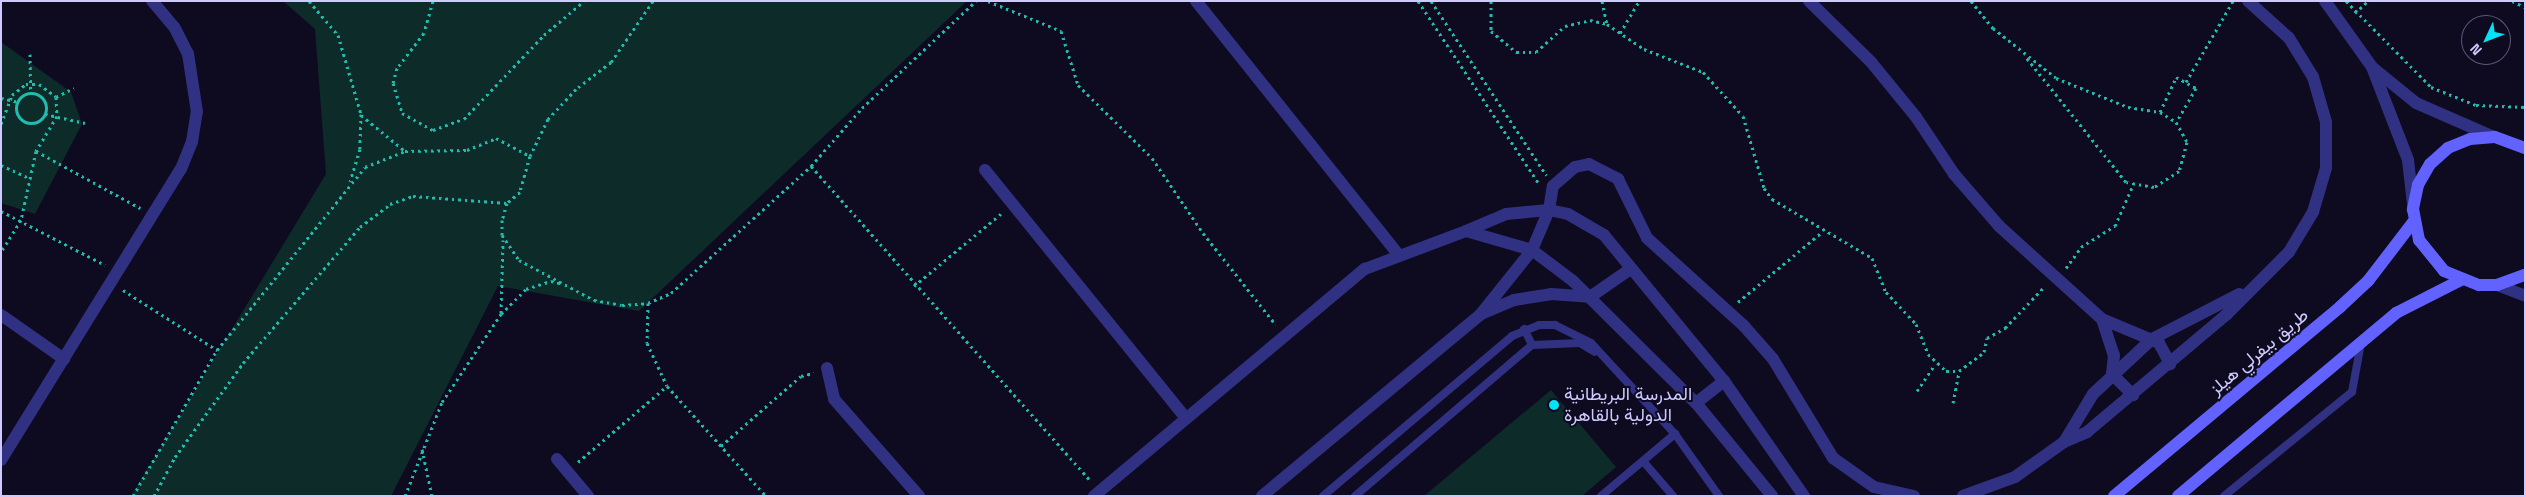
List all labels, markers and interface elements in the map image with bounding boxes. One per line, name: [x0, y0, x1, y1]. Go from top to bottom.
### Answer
north arrow: [2461, 15, 2511, 65]
text: N: [2466, 40, 2486, 59]
street label: طريق بيفرلي هيلز: [2205, 304, 2313, 400]
place label: المدرسة البريطانية الدولية بالقاهرة: [1564, 384, 1692, 426]
marker: المدرسة البريطانية الدولية بالقاهرة: [1548, 399, 1560, 411]

